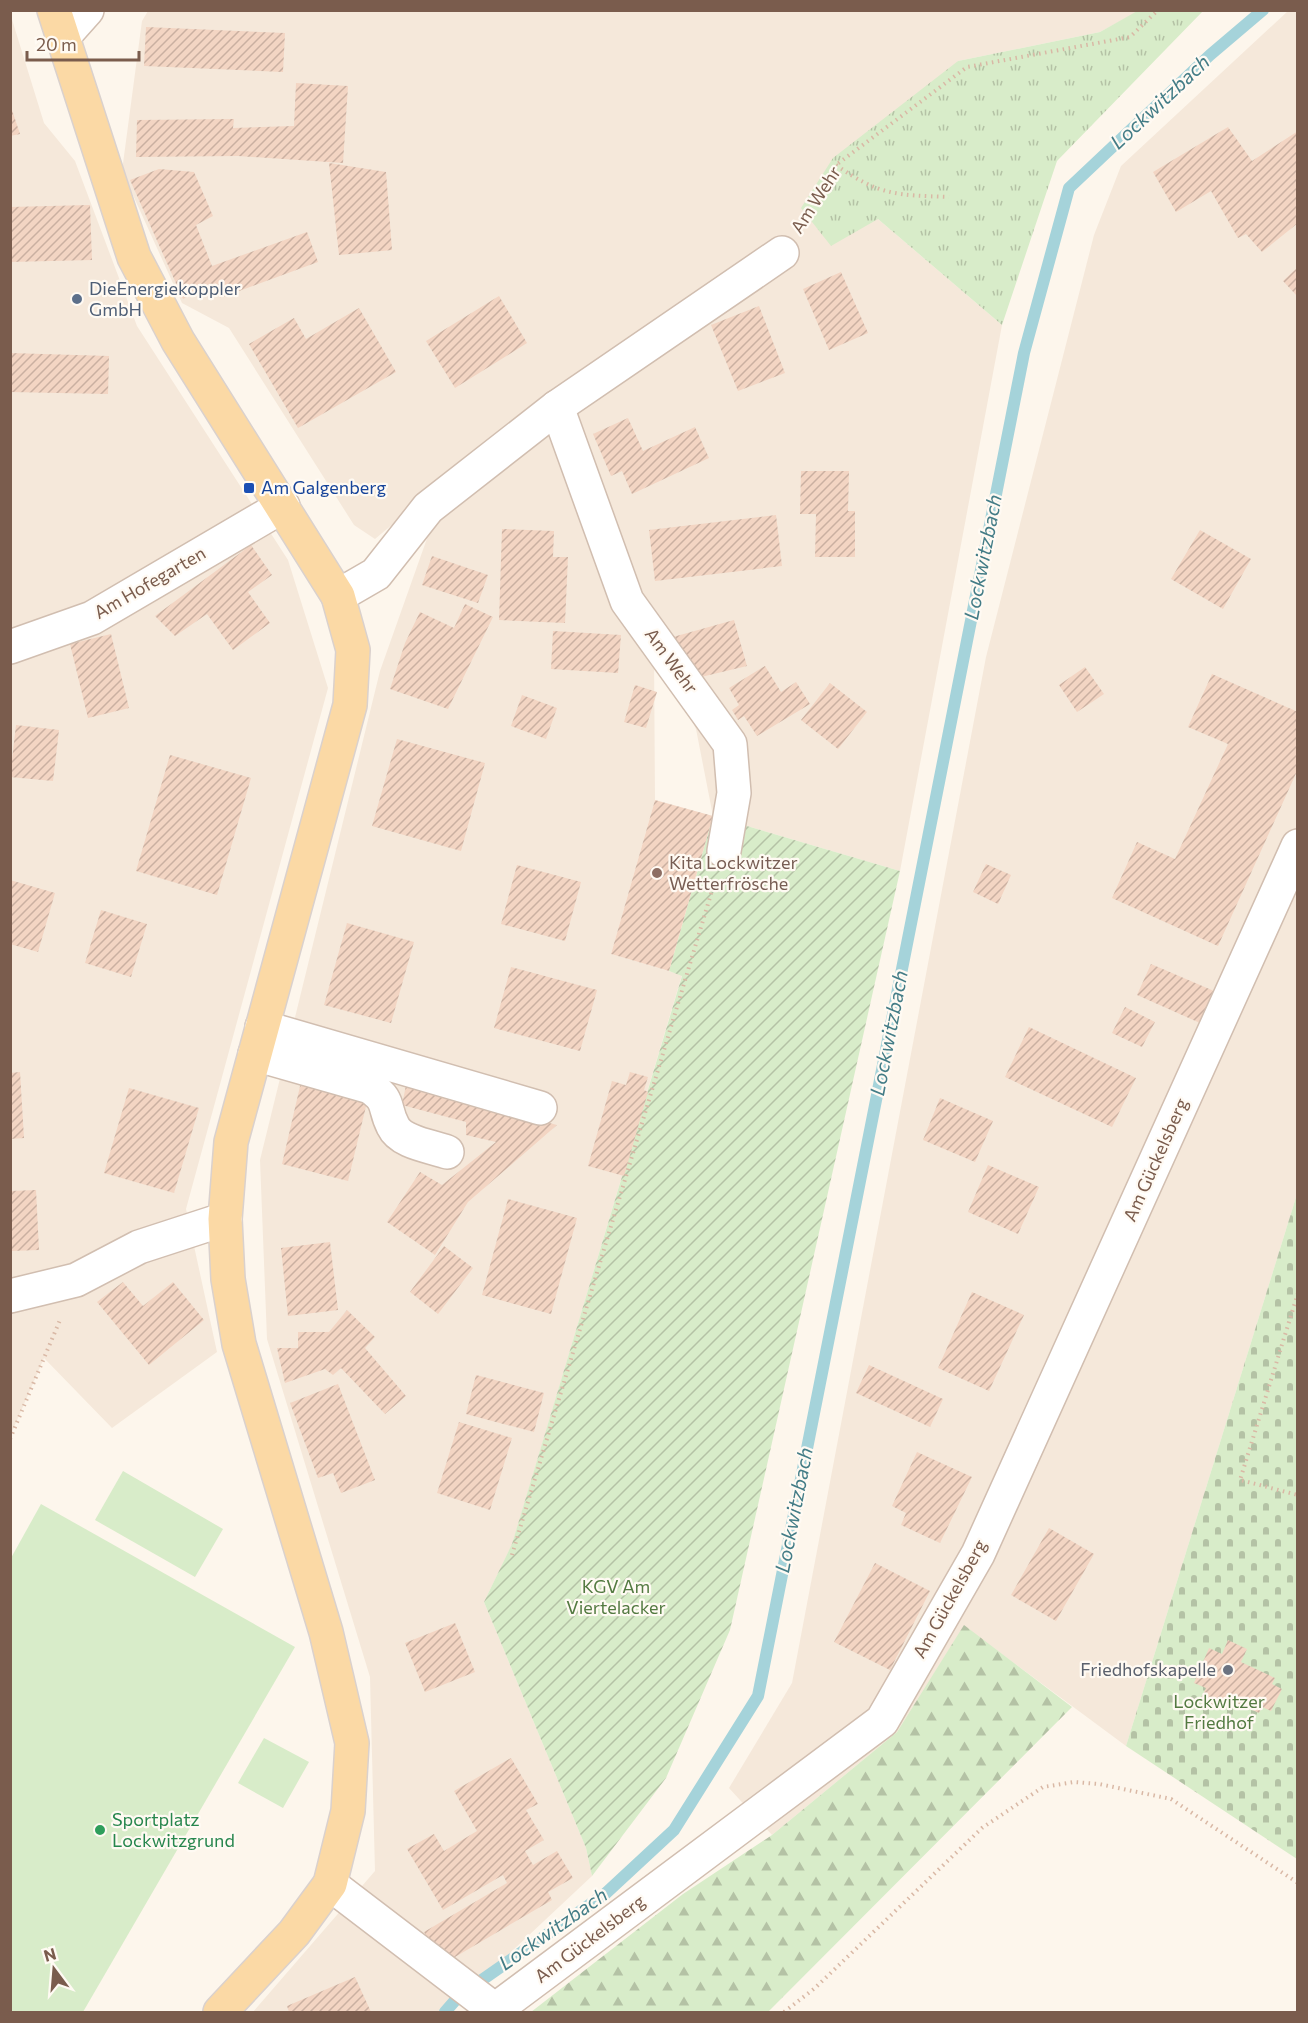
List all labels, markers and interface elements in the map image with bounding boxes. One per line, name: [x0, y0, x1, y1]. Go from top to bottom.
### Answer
scale bar: [27, 24, 140, 62]
text: 20 m: [36, 33, 77, 55]
water label: Lockwitzbach: [1105, 49, 1214, 153]
street label: Am Wehr: [785, 162, 845, 237]
place label: DieEnergiekoppler GmbH: [89, 277, 241, 320]
marker: DieEnergiekoppler GmbH: [70, 292, 84, 306]
place label: Am Galgenberg: [261, 476, 386, 498]
marker: Am Galgenberg: [242, 481, 256, 495]
water label: Lockwitzbach: [958, 492, 1006, 621]
street label: Am Hofegarten: [90, 541, 209, 623]
street label: Am Wehr: [641, 623, 703, 697]
place label: Kita Lockwitzer Wetterfrösche: [669, 851, 798, 894]
marker: Kita Lockwitzer Wetterfrösche: [650, 866, 664, 880]
water label: Lockwitzbach: [864, 968, 912, 1097]
street label: Am Gückelsberg: [1118, 1094, 1192, 1225]
water label: Lockwitzbach: [769, 1445, 817, 1574]
street label: Am Gückelsberg: [907, 1535, 991, 1662]
park label: KGV Am Viertelacker: [566, 1575, 666, 1618]
place label: Friedhofskapelle: [1080, 1658, 1216, 1680]
marker: Friedhofskapelle: [1221, 1663, 1235, 1677]
park label: Lockwitzer Friedhof: [1173, 1690, 1265, 1733]
place label: Sportplatz Lockwitzgrund: [112, 1808, 235, 1851]
marker: Sportplatz Lockwitzgrund: [93, 1823, 107, 1837]
water label: Lockwitzbach: [494, 1882, 611, 1974]
street label: Am Gückelsberg: [530, 1889, 649, 1987]
north arrow: [24, 1939, 84, 1999]
text: N: [41, 1943, 58, 1965]

